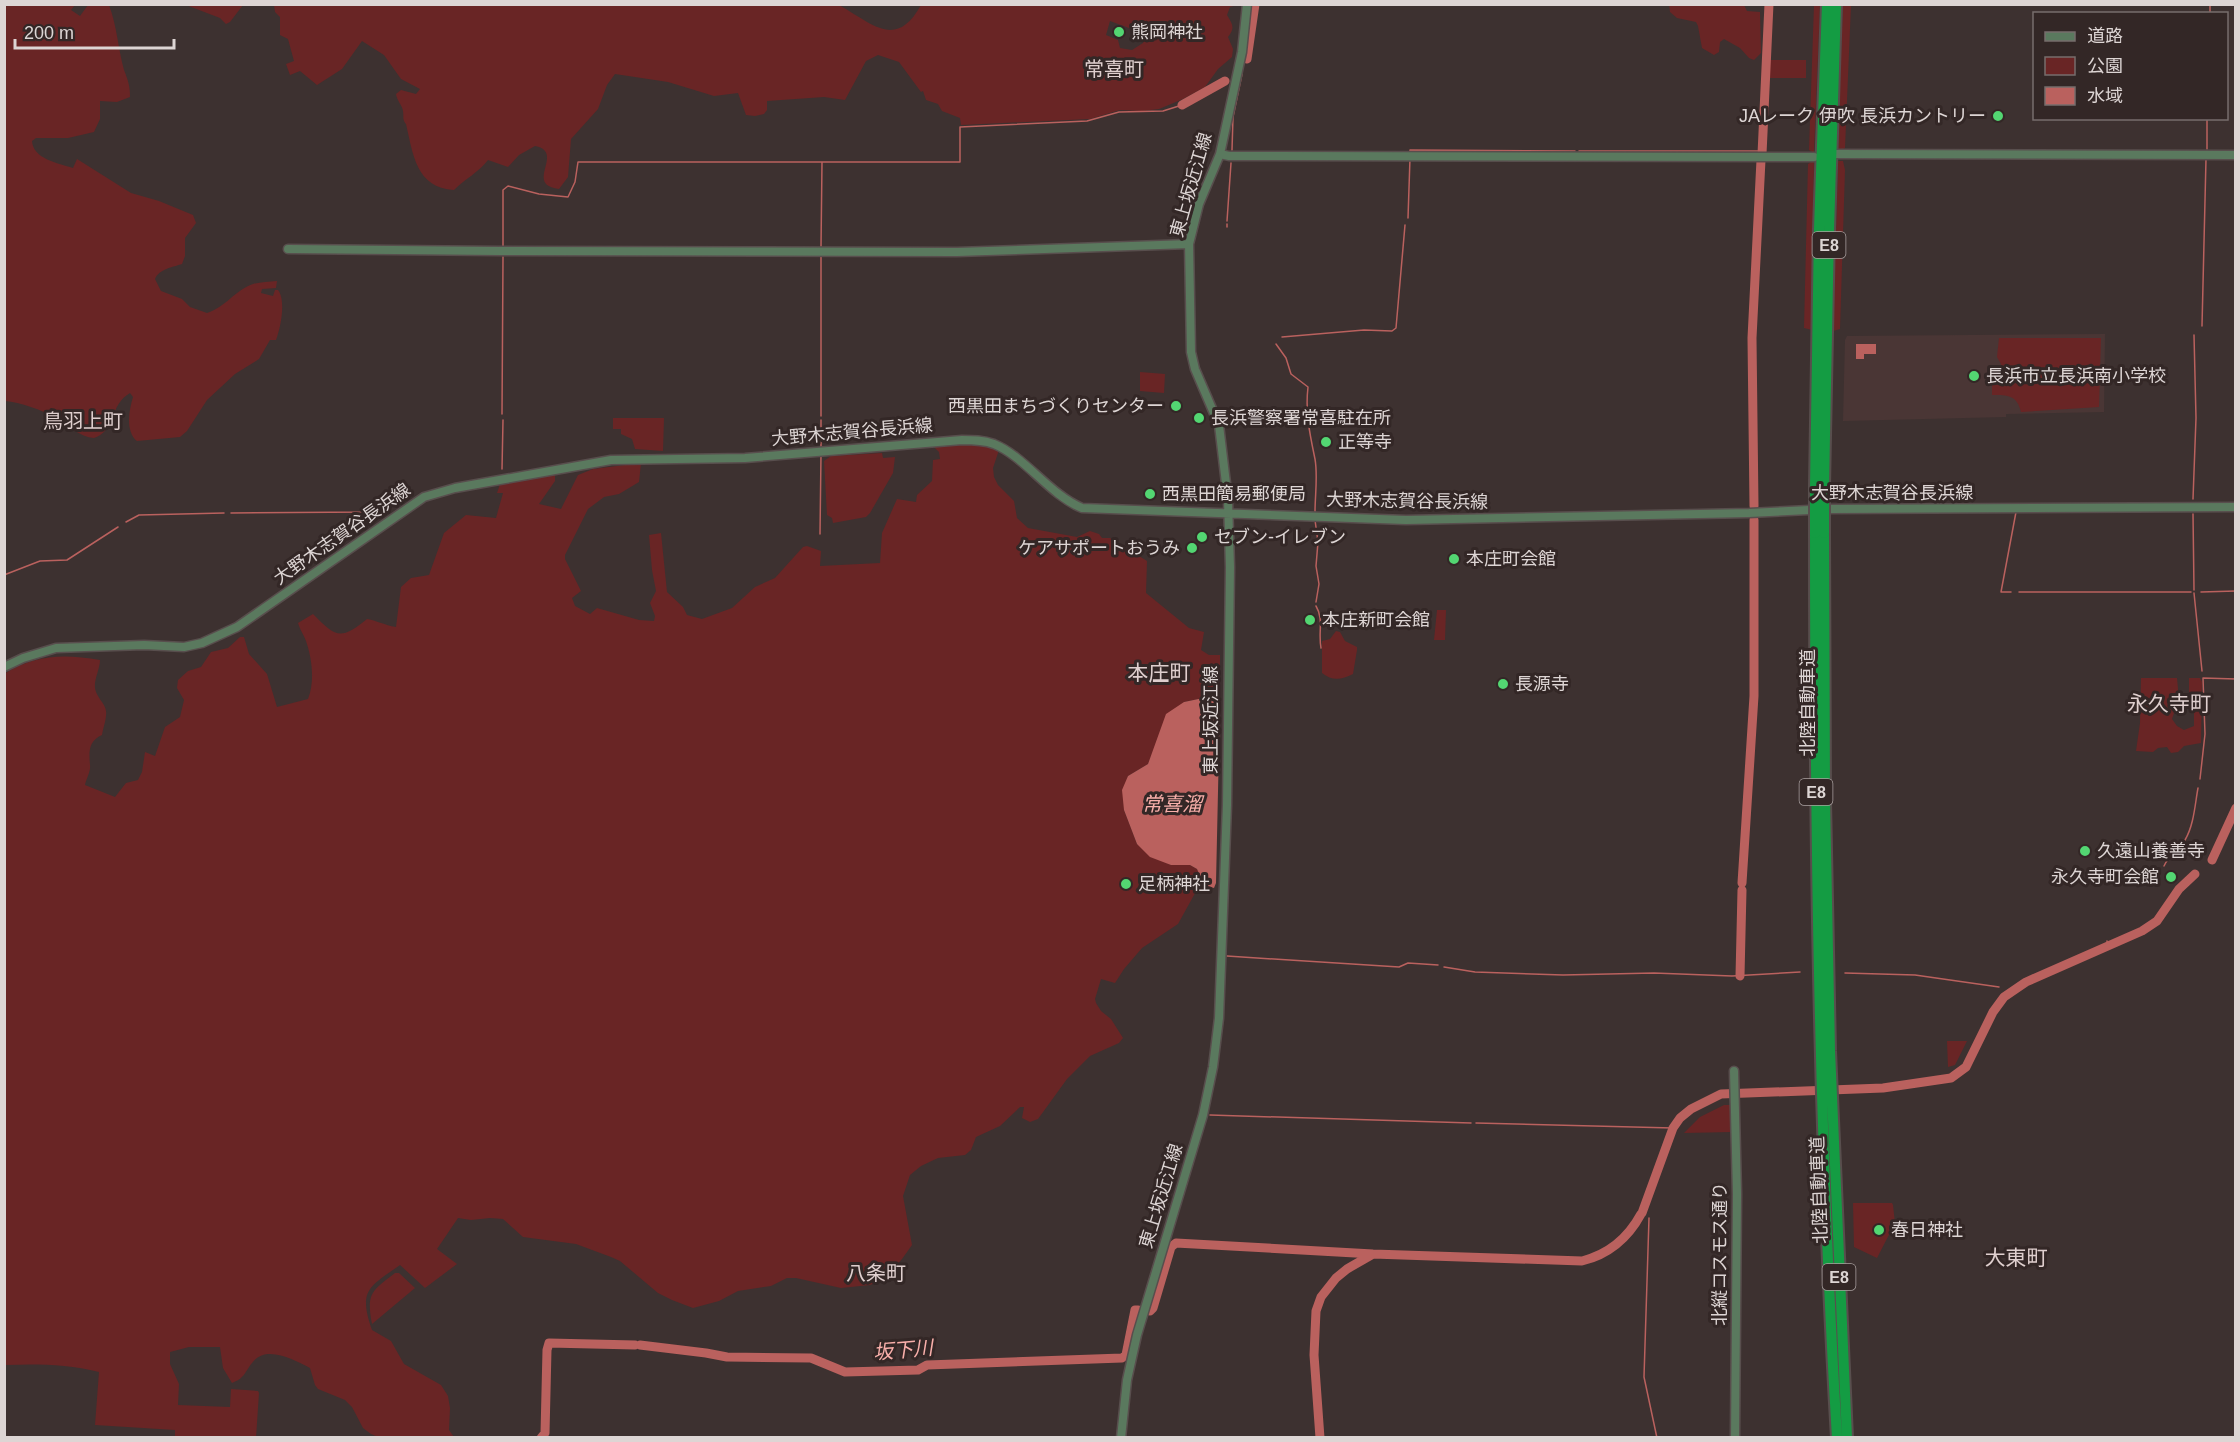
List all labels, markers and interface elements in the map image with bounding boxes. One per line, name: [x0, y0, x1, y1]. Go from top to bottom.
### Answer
scale bar: [15, 12, 174, 50]
legend: [2033, 12, 2228, 120]
place label: 熊岡神社: [1131, 22, 1203, 42]
text: 200 m: [24, 23, 74, 43]
marker: 熊岡神社: [1112, 25, 1126, 39]
text: 道路: [2087, 26, 2123, 46]
text: 公園: [2087, 56, 2123, 76]
district label: 常喜町: [1084, 58, 1144, 80]
text: 水域: [2087, 86, 2123, 106]
place label: JAレーク 伊吹 長浜カントリー: [1739, 106, 1986, 126]
marker: JAレーク 伊吹 長浜カントリー: [1991, 109, 2005, 123]
street label: 東上坂近江線: [1167, 130, 1215, 240]
road number: E8: [1812, 232, 1846, 258]
place label: 長浜市立長浜南小学校: [1986, 366, 2166, 386]
marker: 長浜市立長浜南小学校: [1967, 369, 1981, 383]
place label: 西黒田まちづくりセンター: [948, 396, 1164, 416]
marker: 西黒田まちづくりセンター: [1169, 399, 1183, 413]
place label: 長浜警察署常喜駐在所: [1211, 408, 1391, 428]
district label: 鳥羽上町: [43, 410, 123, 432]
marker: 長浜警察署常喜駐在所: [1192, 411, 1206, 425]
street label: 大野木志賀谷長浜線: [770, 415, 934, 449]
place label: 正等寺: [1338, 432, 1392, 452]
marker: 正等寺: [1319, 435, 1333, 449]
street label: 大野木志賀谷長浜線: [270, 479, 414, 589]
street label: 大野木志賀谷長浜線: [1811, 483, 1973, 503]
place label: 西黒田簡易郵便局: [1162, 484, 1306, 504]
marker: 西黒田簡易郵便局: [1143, 487, 1157, 501]
street label: 大野木志賀谷長浜線: [1326, 490, 1488, 512]
place label: セブン-イレブン: [1214, 527, 1346, 547]
marker: セブン-イレブン: [1195, 530, 1209, 544]
place label: ケアサポートおうみ: [1018, 538, 1180, 558]
marker: ケアサポートおうみ: [1185, 541, 1199, 555]
place label: 本庄町会館: [1466, 549, 1556, 569]
marker: 本庄町会館: [1447, 552, 1461, 566]
place label: 本庄新町会館: [1322, 610, 1430, 630]
marker: 本庄新町会館: [1303, 613, 1317, 627]
street label: 北陸自動車道: [1798, 649, 1818, 757]
district label: 本庄町: [1128, 661, 1191, 684]
street label: 東上坂近江線: [1201, 666, 1221, 774]
place label: 長源寺: [1515, 674, 1569, 694]
marker: 長源寺: [1496, 677, 1510, 691]
district label: 永久寺町: [2127, 692, 2211, 715]
road number: E8: [1800, 779, 1832, 805]
water label: 常喜溜: [1142, 793, 1205, 815]
place label: 久遠山養善寺: [2097, 841, 2205, 861]
marker: 久遠山養善寺: [2078, 844, 2092, 858]
place label: 永久寺町会館: [2051, 867, 2159, 887]
marker: 永久寺町会館: [2164, 870, 2178, 884]
place label: 足柄神社: [1138, 874, 1210, 894]
marker: 足柄神社: [1119, 877, 1133, 891]
street label: 北陸自動車道: [1807, 1136, 1831, 1244]
street label: 東上坂近江線: [1136, 1141, 1186, 1251]
street label: 北縦コスモス通り: [1710, 1182, 1730, 1326]
place label: 春日神社: [1891, 1220, 1963, 1240]
marker: 春日神社: [1872, 1223, 1886, 1237]
district label: 大東町: [1985, 1246, 2048, 1269]
district label: 八条町: [846, 1262, 906, 1284]
road number: E8: [1822, 1264, 1856, 1290]
water label: 坂下川: [872, 1336, 936, 1364]

